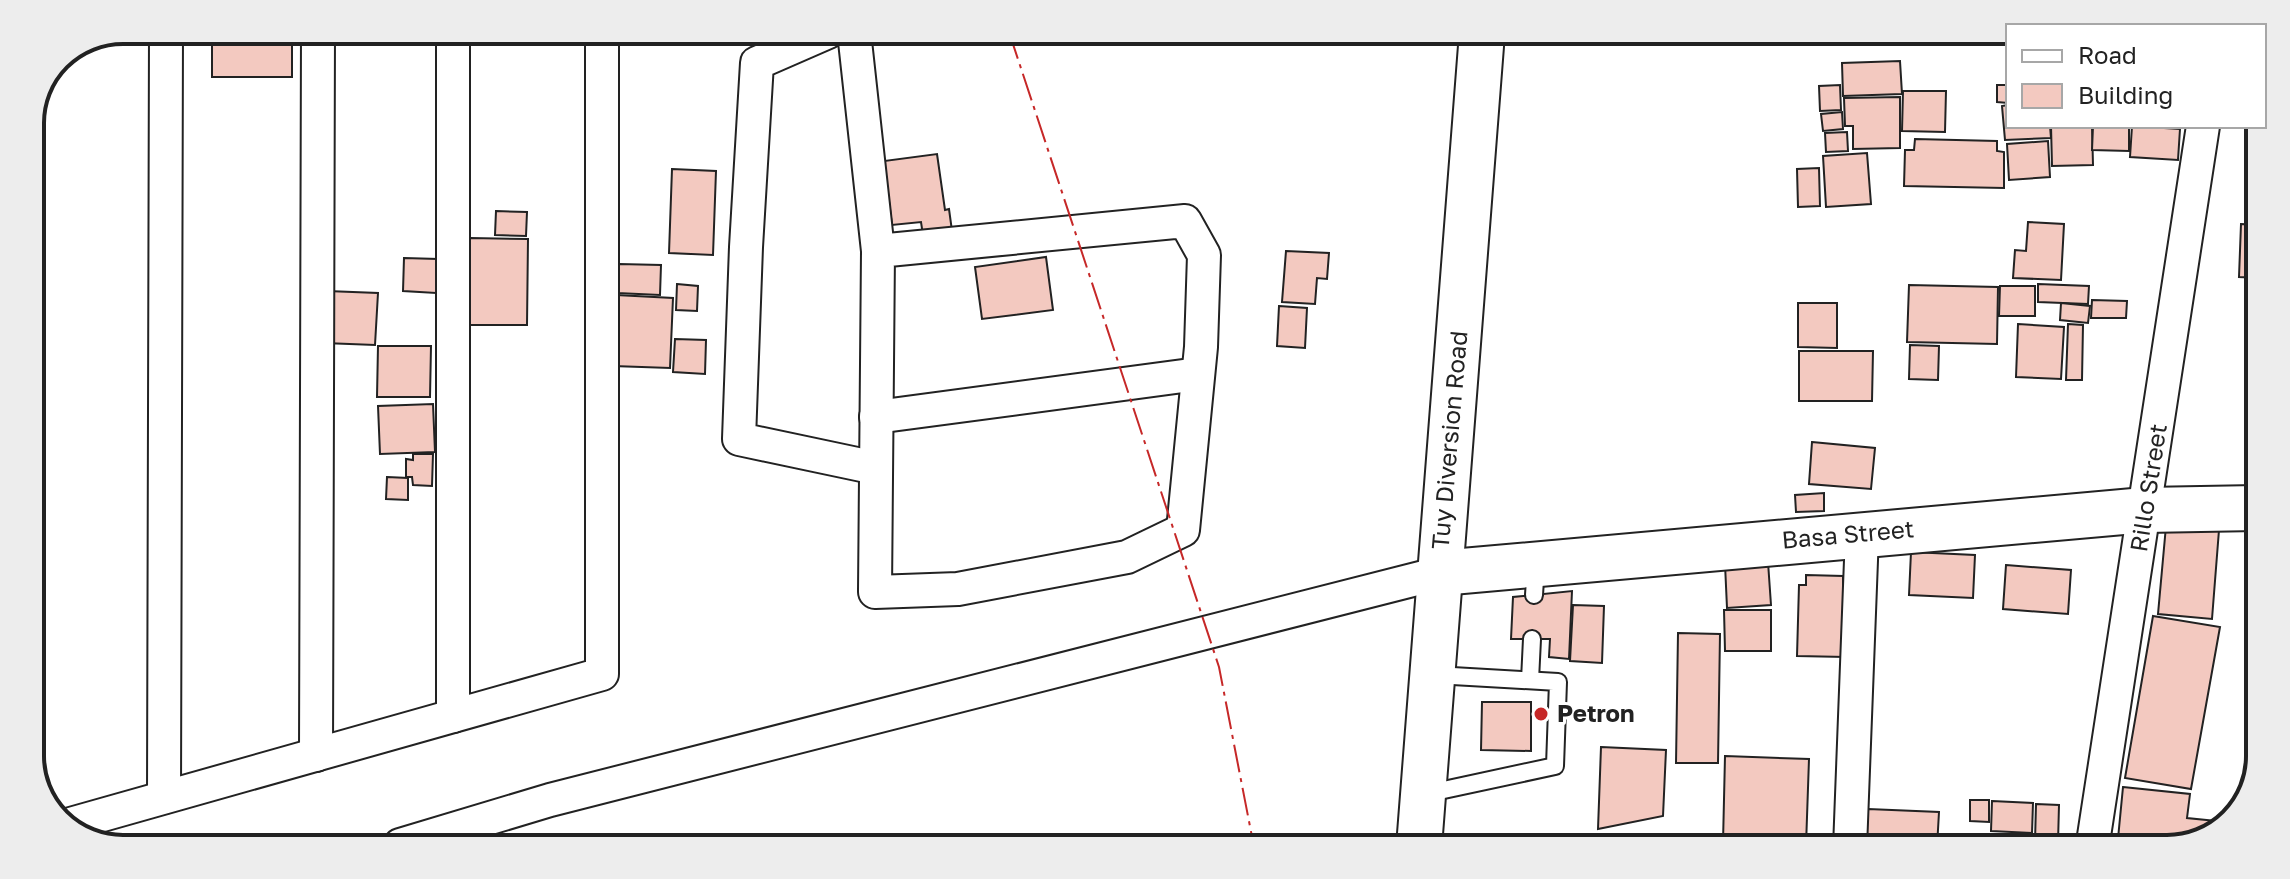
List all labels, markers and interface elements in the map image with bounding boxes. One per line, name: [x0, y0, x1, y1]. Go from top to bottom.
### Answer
legend: [2006, 24, 2266, 128]
text: Road: [2078, 40, 2137, 69]
text: Building: [2078, 80, 2173, 109]
street label: Tuy Diversion Road: [1425, 329, 1473, 550]
street label: Rillo Street: [2123, 422, 2172, 554]
street label: Basa Street: [1780, 513, 1915, 554]
place label: Petron: [1557, 698, 1634, 727]
marker: Petron: [1532, 705, 1550, 723]

